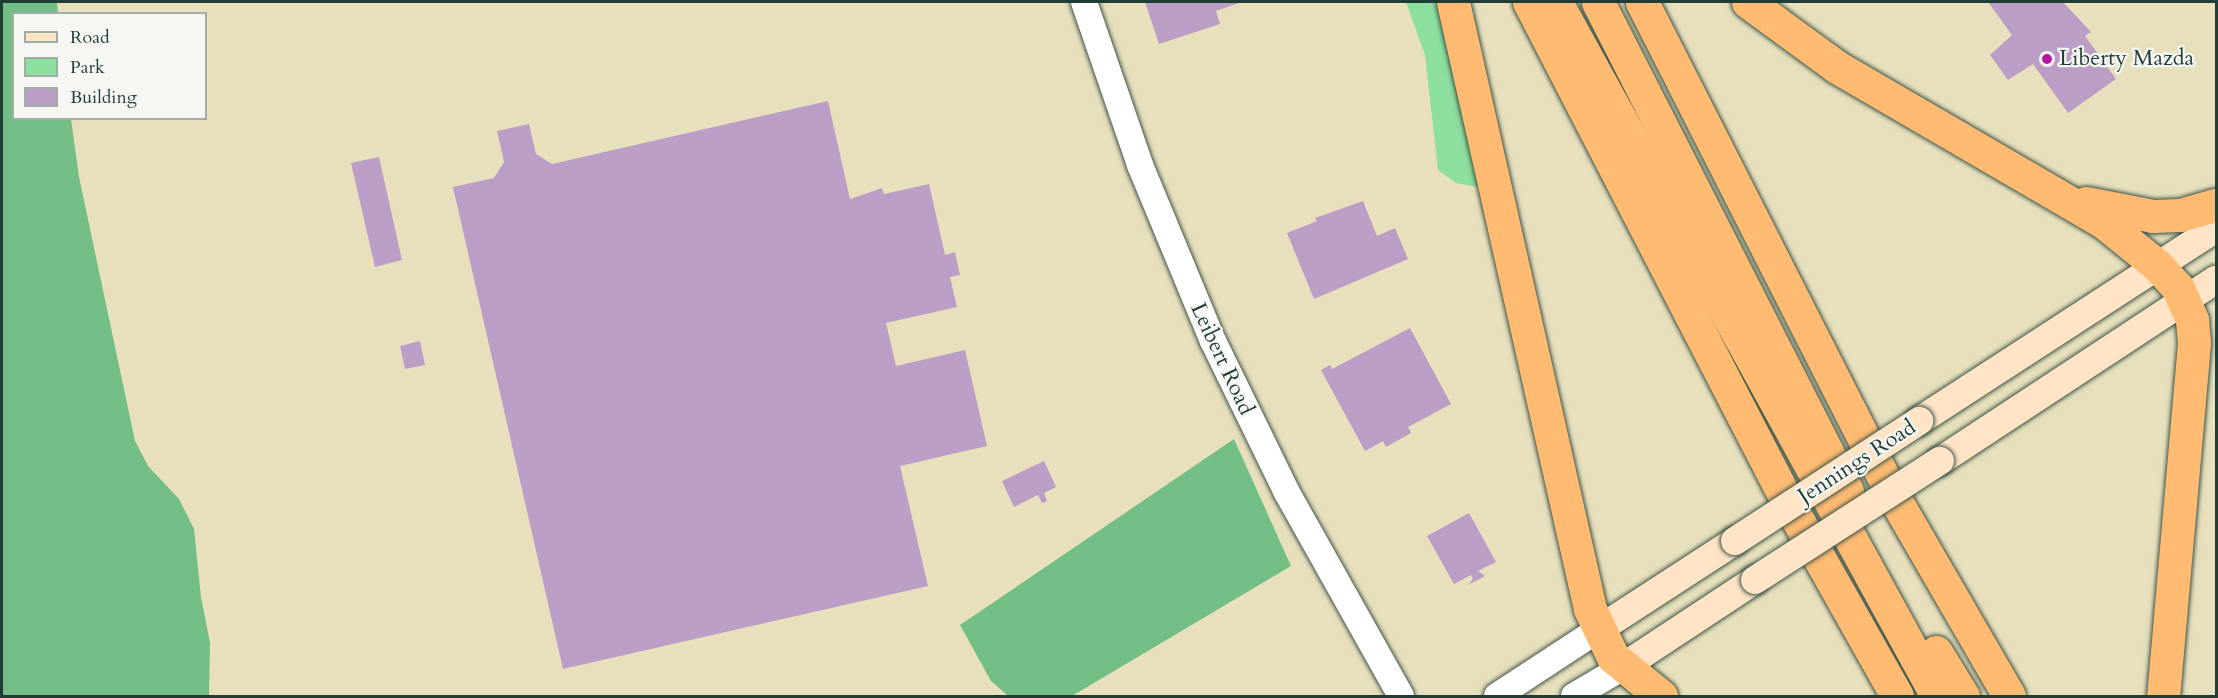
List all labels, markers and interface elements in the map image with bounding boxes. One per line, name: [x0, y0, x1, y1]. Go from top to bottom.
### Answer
legend: [12, 12, 207, 120]
text: Road: [70, 25, 110, 50]
place label: Liberty Mazda: [2059, 46, 2194, 72]
marker: Liberty Mazda: [2040, 52, 2054, 66]
text: Park: [70, 55, 105, 80]
text: Building: [70, 85, 137, 110]
street label: Leibert Road: [1185, 299, 1259, 419]
street label: Jennings Road: [1793, 414, 1921, 510]

